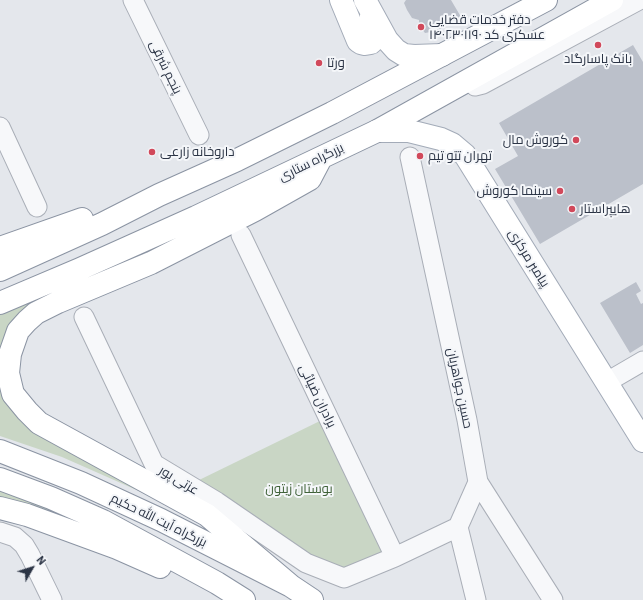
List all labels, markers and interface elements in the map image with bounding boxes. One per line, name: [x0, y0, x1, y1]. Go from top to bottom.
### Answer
place label: دفتر خدمات قضایی عسکری کد ۱۴۰۲۳۰۱۱۹۰: [429, 12, 545, 43]
marker: دفتر خدمات قضایی عسکری کد ۱۴۰۲۳۰۱۱۹۰: [416, 22, 426, 32]
street label: پنجم شرقی: [146, 38, 186, 96]
marker: بانک پاسارگاد: [593, 40, 603, 50]
place label: بانک پاسارگاد: [564, 51, 632, 67]
place label: ورتا: [327, 55, 345, 71]
marker: ورتا: [314, 58, 324, 68]
place label: کوروش مال: [503, 132, 568, 148]
marker: کوروش مال: [571, 135, 581, 145]
street label: بزرگراه ستاری: [276, 140, 346, 184]
place label: داروخانه زارعی: [160, 144, 234, 160]
marker: داروخانه زارعی: [147, 147, 157, 157]
place label: تهران تتو تیم: [428, 148, 492, 164]
marker: تهران تتو تیم: [415, 151, 425, 161]
place label: سینما کوروش: [477, 183, 552, 199]
marker: سینما کوروش: [555, 186, 565, 196]
place label: هایپراستار: [580, 201, 631, 217]
marker: هایپراستار: [567, 204, 577, 214]
street label: پیامبر مرکزی: [505, 226, 553, 290]
street label: حسین جواهریان: [444, 346, 476, 430]
street label: برادران ضیائی: [296, 362, 340, 430]
street label: عزتی پور: [156, 462, 202, 498]
park label: بوستان زیتون: [265, 481, 333, 497]
street label: بزرگراه آیت الله حکیم: [108, 490, 210, 550]
north arrow: [12, 548, 52, 588]
text: N: [34, 553, 49, 567]

